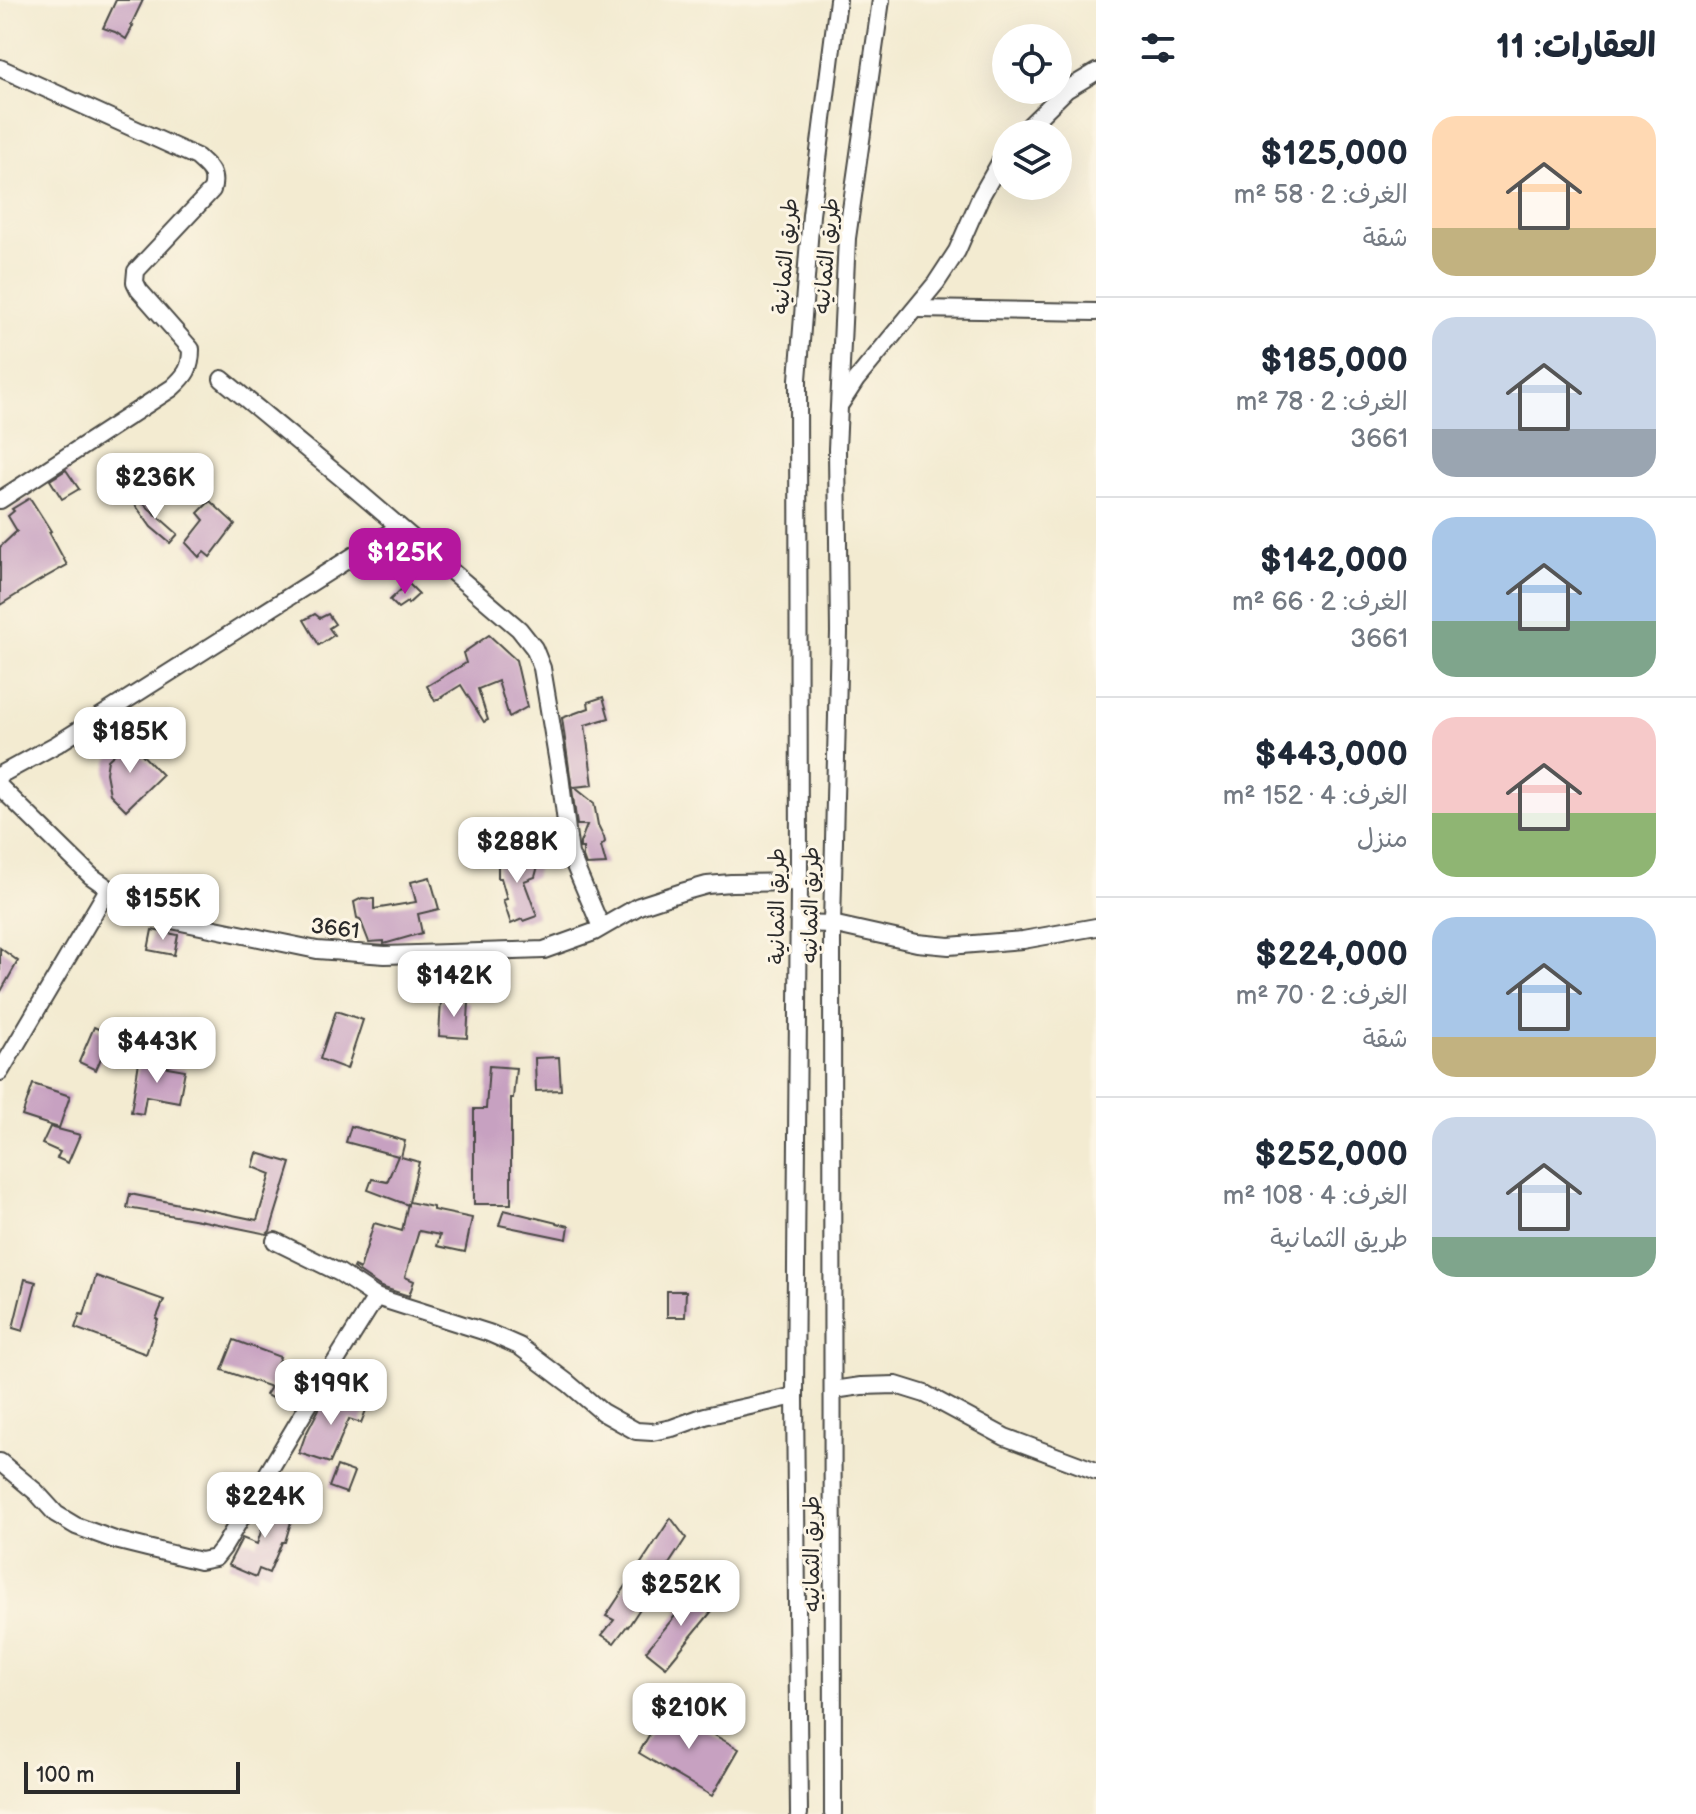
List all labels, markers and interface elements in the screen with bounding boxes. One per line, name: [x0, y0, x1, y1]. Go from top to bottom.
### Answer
map controls: [992, 24, 1072, 200]
button: locate: [992, 24, 1072, 104]
icon: filters: [1136, 26, 1180, 70]
text: العقارات: 11: [1496, 26, 1656, 67]
button: layers: [992, 120, 1072, 200]
text: $125,000: [1260, 133, 1408, 174]
icon: home: [1496, 148, 1592, 244]
text: الغرف: 2 · 58 m²: [1234, 180, 1408, 211]
street label: طريق الثمانية: [767, 197, 805, 315]
street label: طريق الثمانيه: [808, 197, 846, 315]
text: شقة: [1363, 223, 1408, 254]
text: $185,000: [1260, 340, 1408, 381]
icon: home: [1496, 349, 1592, 445]
text: الغرف: 2 · 78 m²: [1236, 387, 1408, 418]
text: 3661: [1350, 424, 1408, 455]
pin: $236K: [99, 453, 211, 521]
text: $236K: [115, 463, 195, 494]
pin: $125K: [349, 528, 461, 596]
text: $125K: [367, 538, 443, 569]
text: $142,000: [1260, 540, 1408, 581]
icon: home: [1496, 549, 1592, 645]
text: الغرف: 2 · 66 m²: [1232, 587, 1408, 618]
text: 3661: [1350, 624, 1408, 655]
pin: $185K: [74, 707, 186, 775]
text: $185K: [92, 717, 168, 748]
text: $443,000: [1255, 734, 1408, 775]
icon: home: [1496, 749, 1592, 845]
text: الغرف: 4 · 152 m²: [1223, 781, 1408, 812]
pin: $288K: [461, 817, 573, 885]
text: منزل: [1357, 824, 1408, 855]
text: $288K: [476, 827, 558, 858]
street label: طريق الثمانيه: [796, 846, 826, 964]
street label: طريق الثمانية: [764, 848, 791, 964]
pin: $155K: [107, 874, 219, 942]
text: $155K: [125, 884, 201, 915]
street label: 3661: [309, 913, 361, 945]
text: $224,000: [1255, 934, 1408, 975]
icon: home: [1496, 949, 1592, 1045]
pin: $142K: [398, 951, 510, 1019]
text: $142K: [416, 961, 492, 992]
text: الغرف: 2 · 70 m²: [1236, 981, 1408, 1012]
pin: $443K: [101, 1017, 213, 1085]
text: شقة: [1363, 1024, 1408, 1055]
text: $443K: [117, 1027, 197, 1058]
text: $252,000: [1254, 1134, 1408, 1175]
icon: home: [1496, 1149, 1592, 1245]
text: الغرف: 4 · 108 m²: [1223, 1181, 1408, 1212]
text: طريق الثمانية: [1270, 1224, 1408, 1255]
pin: $199K: [275, 1359, 387, 1427]
text: $199K: [293, 1369, 369, 1400]
pin: $224K: [209, 1472, 321, 1540]
text: $224K: [225, 1482, 305, 1513]
street label: طريق الثمانيه: [799, 1495, 826, 1613]
pin: $252K: [625, 1560, 737, 1628]
text: $252K: [641, 1570, 721, 1601]
pin: $210K: [633, 1683, 745, 1751]
text: $210K: [651, 1693, 728, 1724]
scale bar: [24, 1758, 240, 1794]
text: 100 m: [36, 1762, 95, 1789]

